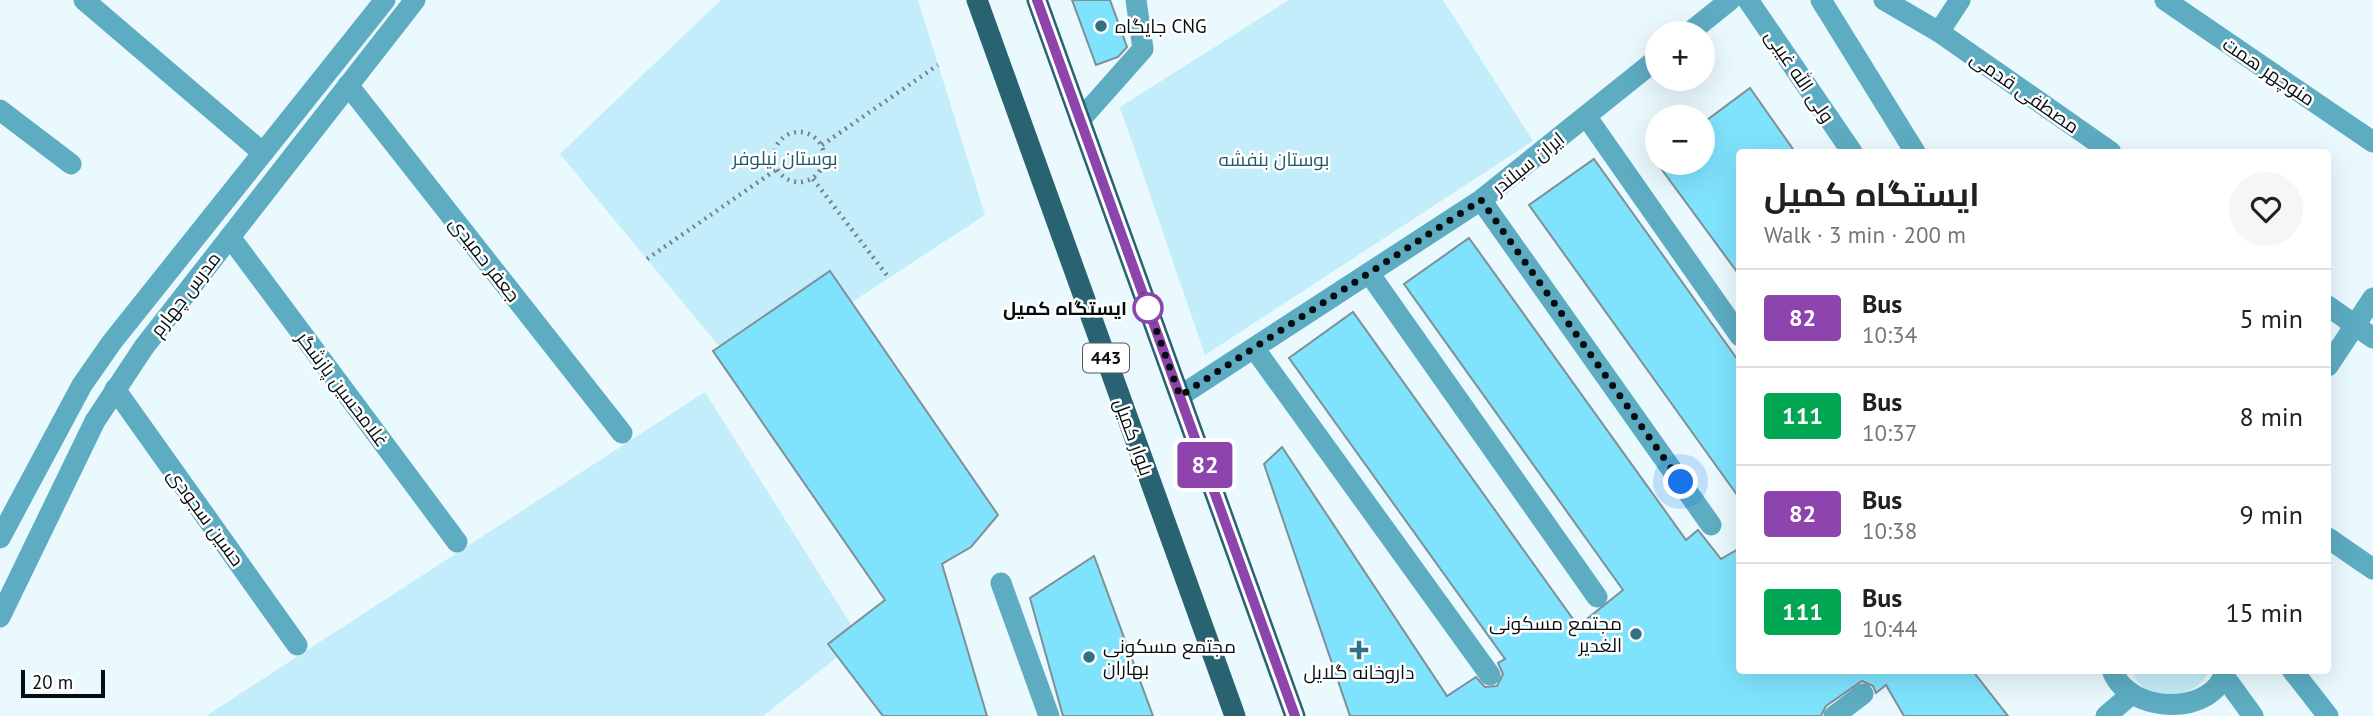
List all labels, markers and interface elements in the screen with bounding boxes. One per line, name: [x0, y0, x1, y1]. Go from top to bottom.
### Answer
place label: جایگاه CNG: [1115, 14, 1207, 38]
marker: جایگاه CNG: [1093, 18, 1109, 34]
map controls: [1645, 21, 1715, 175]
button: +: [1645, 21, 1715, 91]
street label: ولی الله غیبی: [1760, 25, 1840, 127]
street label: منوچهر همت: [2218, 31, 2320, 111]
street label: مصطفی قدمی: [1966, 46, 2084, 138]
button: −: [1645, 105, 1715, 175]
street label: ایران سیلندر: [1486, 126, 1569, 200]
park label: بوستان نیلوفر: [731, 146, 838, 170]
park label: بوستان بنفشه: [1219, 147, 1329, 171]
text: ایستگاه کمیل: [1764, 172, 1979, 215]
button: heart: [2229, 172, 2303, 246]
street label: جعفر حمیدی: [444, 212, 526, 306]
text: Walk · 3 min · 200 m: [1764, 220, 1966, 249]
street label: مدرس چهارم: [144, 247, 227, 342]
text: Bus: [1862, 287, 1902, 320]
marker: ایستگاه کمیل: [1133, 293, 1163, 323]
place label: ایستگاه کمیل: [1003, 296, 1127, 320]
text: 82: [1789, 302, 1816, 333]
text: 5 min: [2240, 302, 2303, 335]
text: 10:34: [1862, 320, 1917, 349]
street label: غلامحسین پازشگر: [290, 326, 394, 452]
road number: 443: [1083, 344, 1129, 372]
text: Bus: [1862, 385, 1902, 418]
street label: بلوار کمیل: [1109, 395, 1159, 479]
text: 111: [1782, 400, 1823, 431]
text: 8 min: [2240, 400, 2303, 433]
text: 10:37: [1862, 418, 1917, 447]
line badge: 82: [1174, 442, 1236, 488]
text: 82: [1191, 449, 1219, 480]
street label: حسین سجودی: [162, 463, 250, 571]
your location: [1663, 464, 1698, 499]
text: Bus: [1862, 483, 1902, 516]
text: 82: [1789, 498, 1816, 529]
text: 9 min: [2240, 498, 2303, 531]
text: 10:38: [1862, 516, 1917, 545]
text: Bus: [1862, 581, 1902, 614]
text: 111: [1782, 596, 1823, 627]
text: 15 min: [2225, 596, 2303, 629]
place label: مجتمع مسکونی الغدیر: [1489, 611, 1622, 657]
text: 10:44: [1862, 614, 1917, 643]
marker: مجتمع مسکونی الغدیر: [1628, 626, 1644, 642]
place label: مجتمع مسکونی بهاران: [1103, 634, 1236, 680]
marker: داروخانه گلایل: [1351, 642, 1367, 658]
marker: مجتمع مسکونی بهاران: [1081, 649, 1097, 665]
place label: داروخانه گلایل: [1304, 660, 1414, 684]
scale bar: [21, 667, 105, 699]
text: 20 m: [32, 670, 73, 694]

